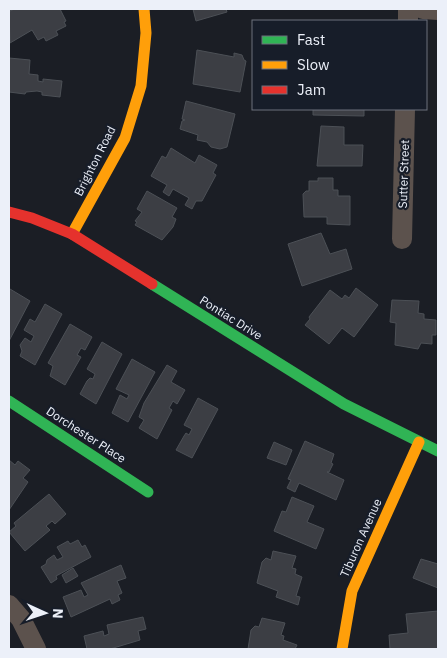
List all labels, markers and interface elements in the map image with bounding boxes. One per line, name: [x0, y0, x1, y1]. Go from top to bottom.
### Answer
legend: [252, 20, 427, 110]
text: Fast: [297, 30, 325, 49]
text: Slow: [297, 55, 330, 74]
text: Jam: [297, 80, 326, 99]
street label: Brighton Road: [71, 123, 119, 198]
street label: Sutter Street: [395, 139, 412, 209]
street label: Pontiac Drive: [197, 292, 266, 343]
street label: Dorchester Place: [44, 403, 129, 466]
street label: Tiburon Avenue: [337, 496, 385, 579]
north arrow: [20, 588, 70, 638]
text: N: [49, 608, 67, 619]

